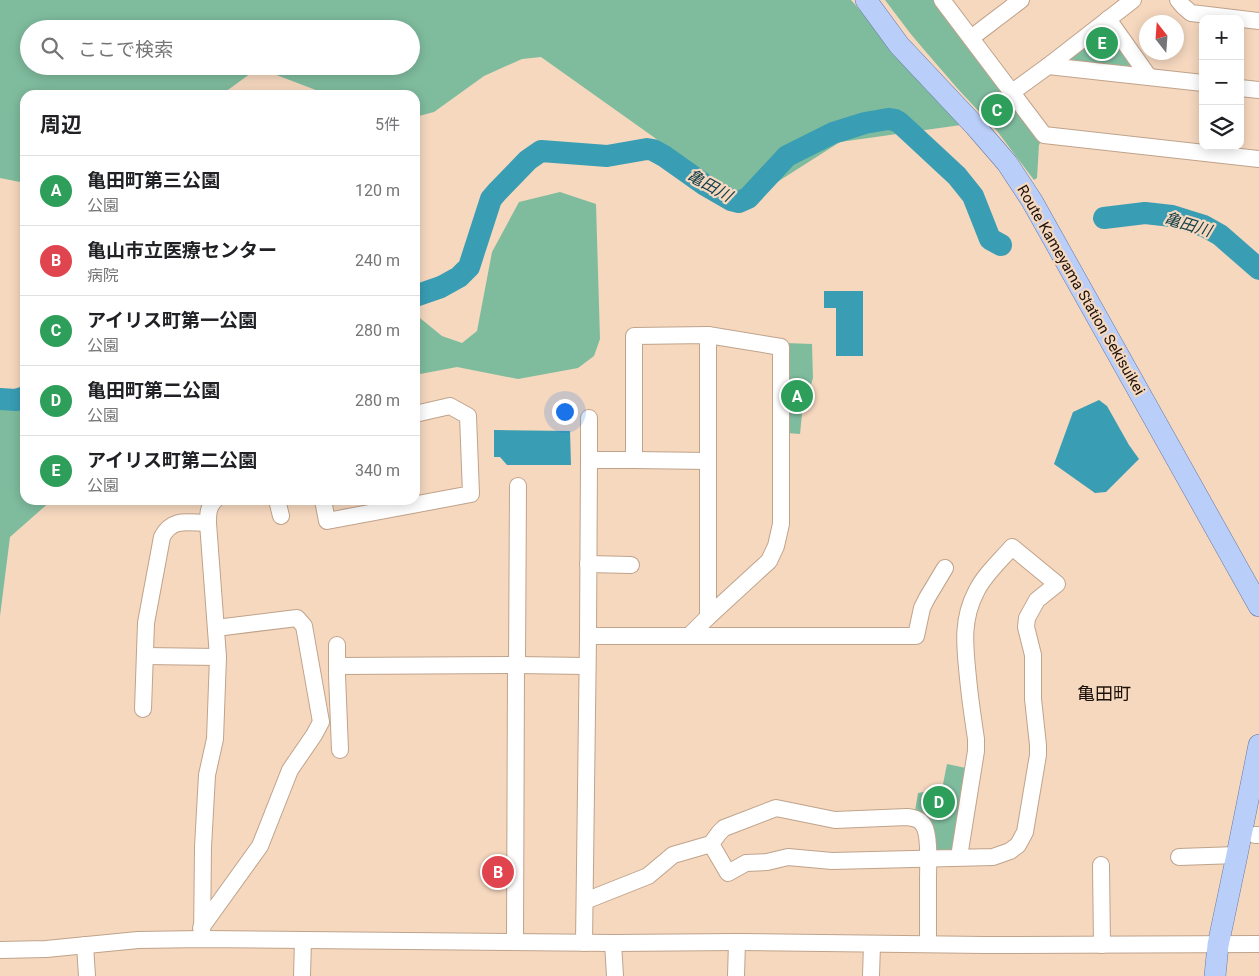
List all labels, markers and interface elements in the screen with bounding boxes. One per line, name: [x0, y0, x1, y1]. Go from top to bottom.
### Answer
north arrow: [1139, 15, 1184, 60]
map controls: [1199, 15, 1244, 150]
button: +: [1199, 15, 1244, 60]
search box: [20, 20, 420, 75]
pin: E: [1086, 24, 1118, 62]
icon: search: [38, 34, 66, 62]
text: ここで検索: [78, 38, 173, 61]
button: −: [1199, 60, 1244, 105]
pin: C: [981, 91, 1013, 129]
button: layers: [1199, 105, 1244, 150]
text: 周辺: [40, 113, 82, 137]
text: 5件: [375, 115, 400, 134]
water label: 亀田川: [684, 165, 737, 206]
text: 亀田町第三公園: [87, 169, 220, 192]
text: A: [51, 181, 61, 200]
text: 120 m: [355, 181, 400, 200]
street label: Route Kameyama Station Sekisuikei: [1013, 182, 1149, 398]
text: 公園: [87, 196, 119, 215]
water label: 亀田川: [1162, 208, 1215, 241]
text: 亀山市立医療センター: [87, 239, 277, 262]
text: B: [51, 251, 61, 270]
text: 240 m: [355, 251, 400, 270]
text: 病院: [87, 266, 119, 285]
text: アイリス町第一公園: [87, 309, 257, 332]
text: C: [51, 321, 61, 340]
text: 280 m: [355, 321, 400, 340]
text: 公園: [87, 336, 119, 355]
pin: A: [781, 377, 813, 415]
text: 亀田町第二公園: [87, 379, 220, 402]
text: D: [51, 391, 61, 410]
text: 280 m: [355, 391, 400, 410]
your location: [552, 399, 578, 425]
text: 公園: [87, 406, 119, 425]
text: アイリス町第二公園: [87, 449, 257, 472]
text: E: [52, 461, 61, 480]
text: 340 m: [355, 461, 400, 480]
text: 公園: [87, 476, 119, 495]
district label: 亀田町: [1077, 683, 1131, 704]
pin: D: [923, 783, 955, 821]
pin: B: [482, 853, 514, 891]

